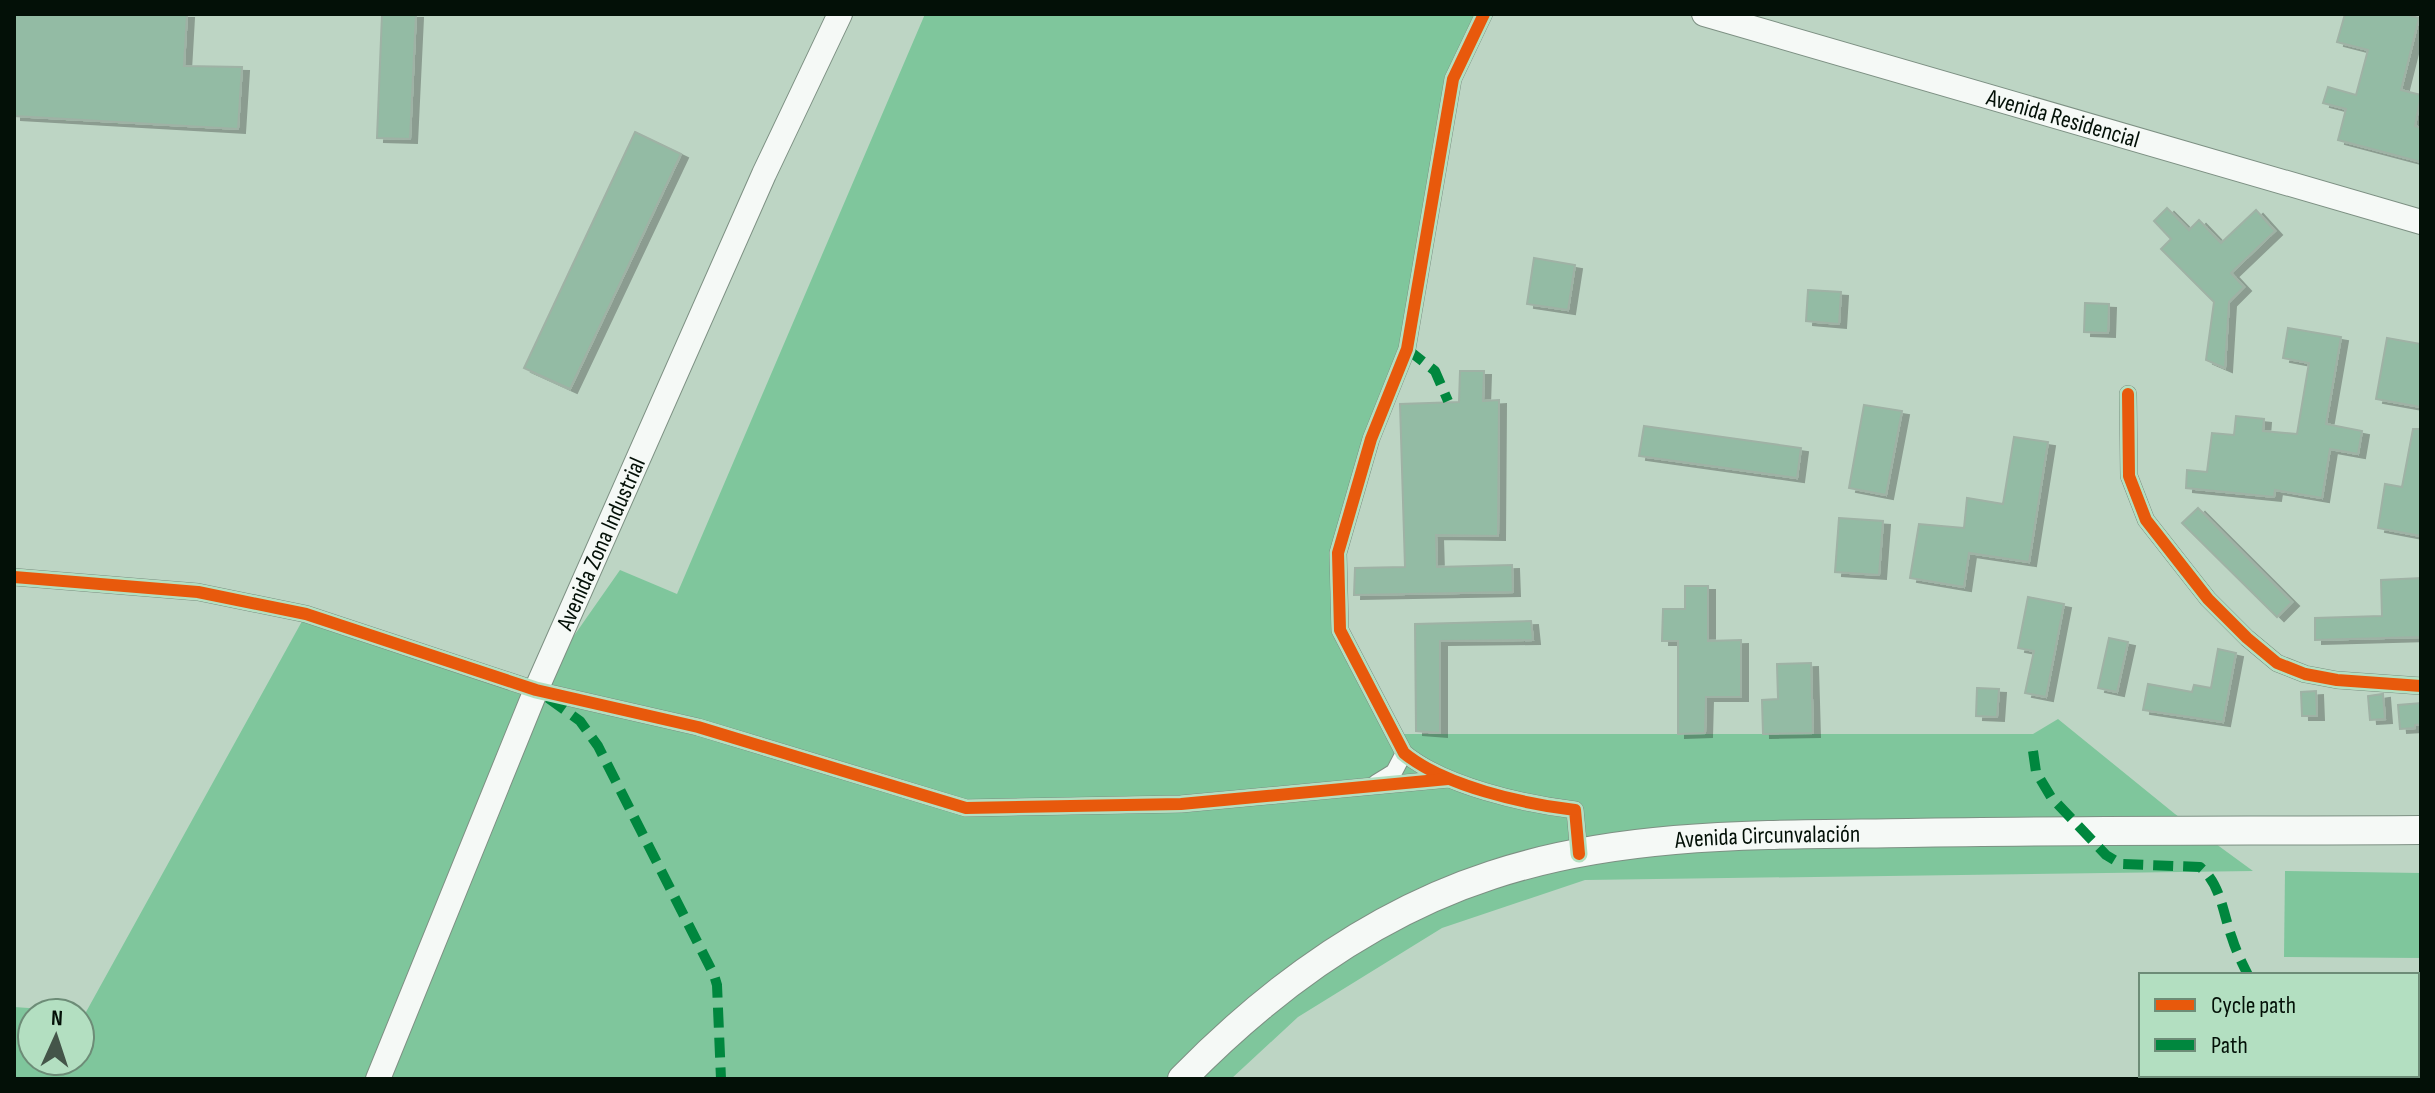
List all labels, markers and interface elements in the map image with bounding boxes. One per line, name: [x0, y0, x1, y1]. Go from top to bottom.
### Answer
street label: Avenida Residencial: [1982, 82, 2143, 155]
street label: Avenida Zona Industrial: [550, 453, 652, 635]
street label: Avenida Circunvalación: [1673, 820, 1860, 855]
legend: [2139, 973, 2419, 1077]
text: Cycle path: [2211, 991, 2296, 1020]
north arrow: [16, 997, 96, 1077]
text: N: [50, 1005, 64, 1032]
text: Path: [2211, 1031, 2248, 1060]

